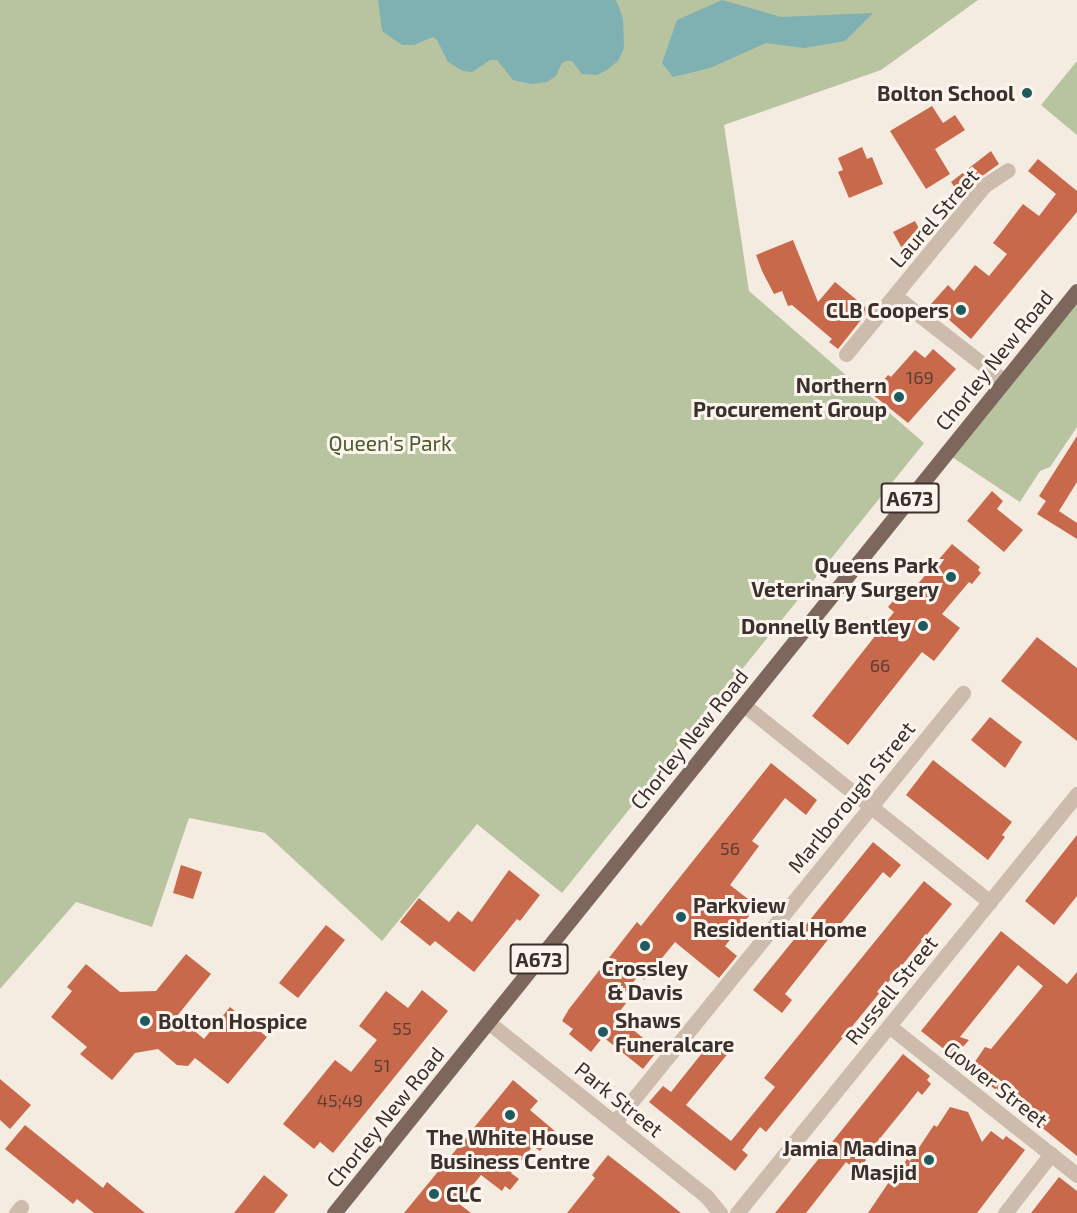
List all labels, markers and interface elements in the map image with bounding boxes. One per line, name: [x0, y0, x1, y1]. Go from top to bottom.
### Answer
place label: Bolton School: [877, 80, 1015, 106]
marker: Bolton School: [1020, 86, 1034, 100]
street label: Laurel Street: [884, 163, 984, 273]
street label: Chorley New Road: [929, 284, 1059, 436]
place label: CLB Coopers: [826, 297, 949, 323]
marker: CLB Coopers: [954, 303, 968, 317]
house number: 169: [906, 366, 934, 388]
place label: Northern Procurement Group: [693, 372, 887, 422]
marker: Northern Procurement Group: [892, 390, 906, 404]
park label: Queen's Park: [328, 430, 452, 456]
road number: A673: [880, 481, 940, 515]
place label: Queens Park Veterinary Surgery: [751, 552, 939, 602]
marker: Queens Park Veterinary Surgery: [944, 570, 958, 584]
place label: Donnelly Bentley: [740, 613, 911, 639]
marker: Donnelly Bentley: [916, 619, 930, 633]
house number: 66: [870, 654, 890, 676]
street label: Chorley New Road: [624, 663, 754, 815]
street label: Marlborough Street: [782, 716, 920, 878]
house number: 56: [720, 837, 740, 859]
place label: Parkview Residential Home: [693, 892, 867, 942]
marker: Parkview Residential Home: [674, 910, 688, 924]
street label: Russell Street: [839, 930, 943, 1050]
marker: Crossley & Davis: [638, 939, 652, 953]
road number: A673: [509, 942, 569, 976]
place label: Crossley & Davis: [602, 955, 688, 1005]
place label: Shaws Funeralcare: [615, 1007, 734, 1057]
place label: Bolton Hospice: [158, 1008, 307, 1034]
marker: Bolton Hospice: [136, 1012, 154, 1030]
house number: 55: [392, 1017, 412, 1039]
marker: Shaws Funeralcare: [596, 1025, 610, 1039]
street label: Gower Street: [939, 1036, 1053, 1132]
street label: Chorley New Road: [320, 1041, 450, 1193]
house number: 51: [374, 1054, 390, 1076]
street label: Park Street: [570, 1056, 668, 1142]
house number: 45;49: [317, 1089, 363, 1111]
marker: The White House Business Centre: [503, 1108, 517, 1122]
place label: The White House Business Centre: [426, 1124, 594, 1174]
place label: Jamia Madina Masjid: [782, 1135, 917, 1185]
marker: Jamia Madina Masjid: [922, 1153, 936, 1167]
place label: CLC: [446, 1181, 482, 1207]
marker: CLC: [427, 1187, 441, 1201]

